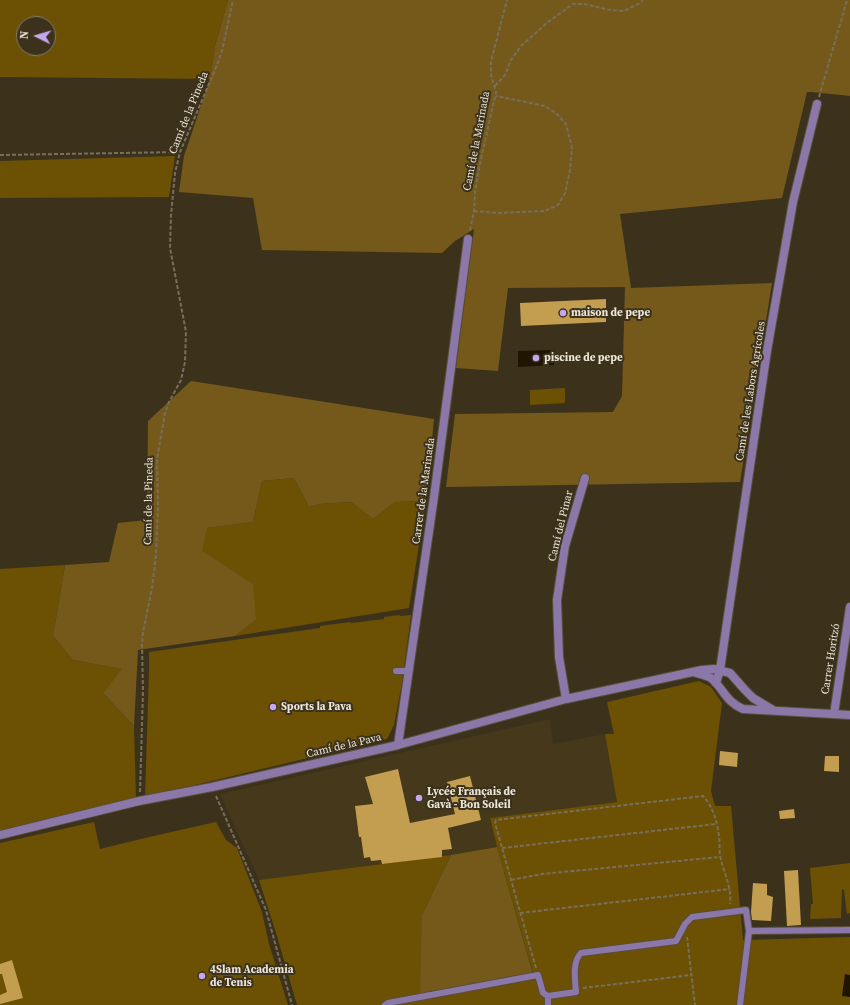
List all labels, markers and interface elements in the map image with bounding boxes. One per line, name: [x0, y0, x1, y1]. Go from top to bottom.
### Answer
north arrow: [16, 16, 56, 56]
text: N: [17, 30, 32, 40]
street label: Camí de la Pineda: [166, 70, 212, 156]
street label: Camí de la Marinada: [461, 90, 493, 192]
place label: maison de pepe: [571, 306, 650, 320]
marker: maison de pepe: [558, 308, 568, 318]
street label: Camí de les Labors Agrícoles: [733, 320, 769, 462]
place label: piscine de pepe: [544, 351, 623, 365]
marker: piscine de pepe: [531, 353, 541, 363]
street label: Carrer de la Marinada: [410, 437, 438, 545]
street label: Camí de la Pineda: [142, 457, 156, 545]
street label: Camí del Pinar: [546, 489, 576, 563]
street label: Carrer Horitzó: [819, 623, 843, 695]
place label: Sports la Pava: [281, 700, 352, 714]
marker: Sports la Pava: [268, 702, 278, 712]
street label: Camí de la Pava: [305, 731, 383, 761]
place label: Lycée Français de Gavà - Bon Soleil: [427, 785, 516, 811]
marker: Lycée Français de Gavà - Bon Soleil: [414, 793, 424, 803]
place label: 4Slam Academia de Tenis: [210, 963, 294, 989]
marker: 4Slam Academia de Tenis: [197, 971, 207, 981]

